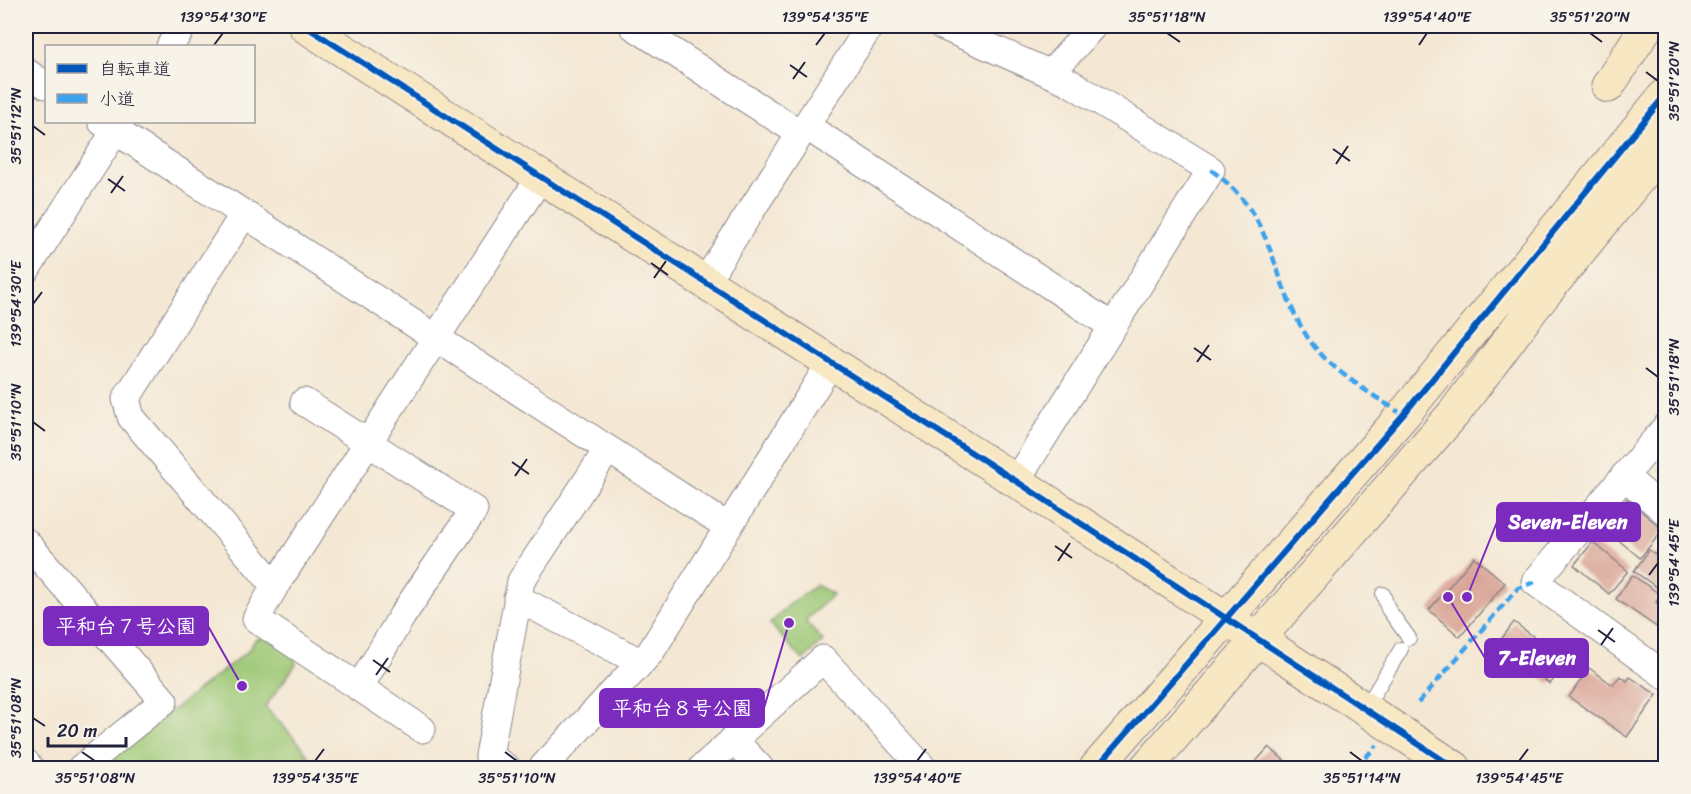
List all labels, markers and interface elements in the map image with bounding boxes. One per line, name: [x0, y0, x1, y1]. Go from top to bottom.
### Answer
text: 139°54'30"E: [180, 4, 268, 30]
text: 139°54'35"E: [782, 4, 870, 30]
text: 35°51'18"N: [1128, 4, 1206, 30]
text: 139°54'40"E: [1383, 4, 1473, 30]
text: 35°51'20"N: [1550, 4, 1630, 30]
text: 35°51'20"N: [1661, 41, 1687, 121]
legend: [45, 45, 255, 123]
text: 自転車道: [99, 53, 171, 85]
text: 小道: [99, 83, 135, 115]
text: 35°51'12"N: [3, 87, 29, 164]
text: 139°54'30"E: [3, 259, 29, 347]
text: 35°51'18"N: [1661, 338, 1687, 416]
text: 35°51'10"N: [3, 383, 29, 461]
callout: Seven-Eleven: [1497, 503, 1640, 541]
text: Seven-Eleven: [1507, 505, 1628, 540]
text: 139°54'45"E: [1661, 518, 1687, 607]
callout: 平和台７号公園: [44, 607, 208, 645]
text: 平和台７号公園: [56, 609, 196, 644]
callout: 7-Eleven: [1485, 639, 1588, 677]
text: 7-Eleven: [1498, 641, 1576, 676]
text: 35°51'08"N: [3, 677, 29, 758]
callout: 平和台８号公園: [600, 689, 764, 727]
text: 平和台８号公園: [612, 691, 752, 726]
scale bar: [48, 710, 126, 748]
text: 20 m: [57, 715, 97, 747]
text: 35°51'08"N: [55, 765, 136, 791]
text: 139°54'35"E: [272, 765, 360, 791]
text: 35°51'10"N: [478, 765, 556, 791]
text: 139°54'40"E: [873, 765, 963, 791]
text: 35°51'14"N: [1323, 765, 1401, 791]
text: 139°54'45"E: [1475, 765, 1564, 791]

